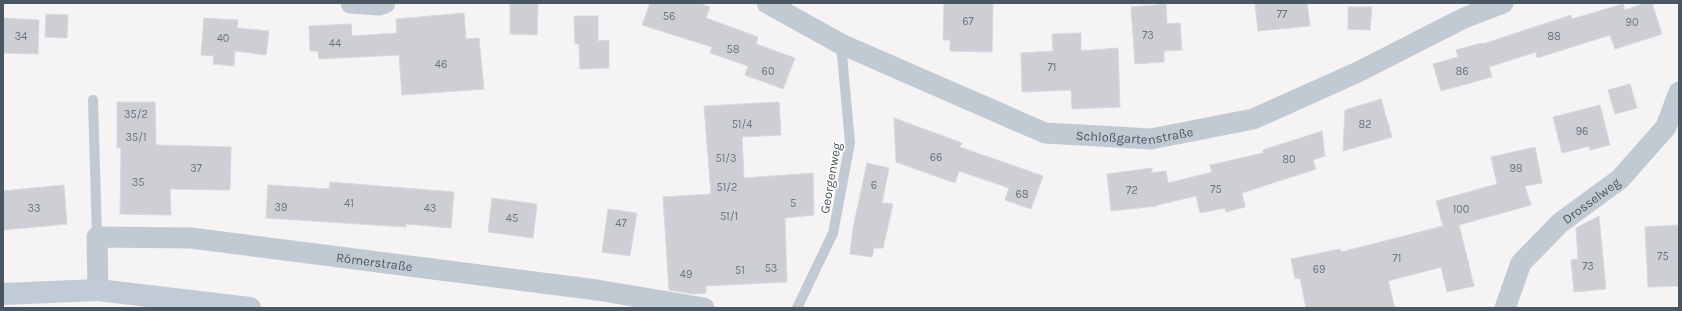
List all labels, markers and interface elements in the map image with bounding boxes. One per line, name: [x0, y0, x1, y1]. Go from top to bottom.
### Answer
house number: 77: [1277, 8, 1287, 21]
house number: 56: [663, 10, 675, 23]
house number: 67: [962, 15, 974, 28]
house number: 90: [1626, 16, 1638, 29]
house number: 73: [1142, 29, 1154, 42]
house number: 34: [15, 30, 27, 43]
house number: 88: [1547, 30, 1561, 43]
house number: 40: [217, 32, 229, 45]
house number: 44: [329, 37, 341, 50]
house number: 58: [727, 43, 740, 56]
house number: 46: [435, 58, 447, 71]
house number: 71: [1048, 61, 1056, 74]
house number: 60: [762, 65, 774, 78]
house number: 86: [1455, 65, 1469, 78]
house number: 35/2: [124, 108, 148, 121]
house number: 51/4: [732, 118, 752, 131]
house number: 82: [1358, 118, 1372, 131]
street label: Schloßgartenstraße: [1075, 124, 1195, 148]
house number: 96: [1576, 125, 1588, 138]
house number: 35/1: [125, 131, 147, 144]
street label: Georgenweg: [817, 141, 844, 215]
house number: 66: [930, 151, 942, 164]
house number: 51/3: [715, 152, 737, 165]
house number: 80: [1282, 153, 1296, 166]
house number: 37: [190, 162, 202, 175]
house number: 98: [1509, 162, 1523, 175]
street label: Drosselweg: [1559, 174, 1624, 227]
house number: 35: [132, 176, 144, 189]
house number: 6: [871, 179, 877, 192]
house number: 51/2: [717, 181, 737, 194]
house number: 75: [1210, 183, 1222, 196]
house number: 72: [1126, 184, 1138, 197]
house number: 68: [1015, 188, 1029, 201]
house number: 41: [344, 197, 354, 210]
house number: 5: [790, 197, 796, 210]
house number: 39: [275, 201, 287, 214]
house number: 33: [28, 202, 41, 215]
house number: 43: [424, 202, 436, 215]
house number: 100: [1453, 203, 1469, 216]
house number: 51/1: [720, 210, 738, 223]
house number: 45: [506, 212, 518, 225]
house number: 47: [615, 217, 627, 230]
street label: Römerstraße: [335, 250, 414, 274]
house number: 75: [1657, 250, 1669, 263]
house number: 71: [1393, 252, 1401, 265]
house number: 73: [1582, 260, 1594, 273]
house number: 53: [765, 262, 777, 275]
house number: 69: [1313, 263, 1325, 276]
house number: 51: [735, 264, 745, 277]
house number: 49: [680, 268, 692, 281]

